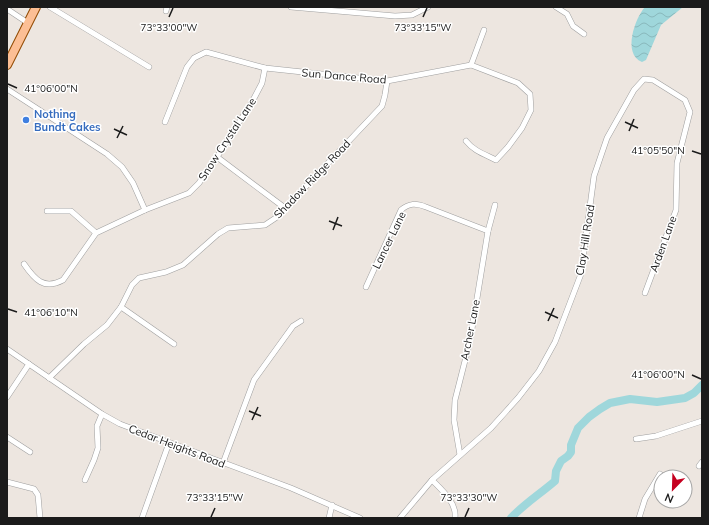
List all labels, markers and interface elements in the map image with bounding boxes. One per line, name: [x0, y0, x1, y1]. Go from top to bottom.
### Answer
text: 73°33'00"W: [141, 21, 197, 34]
text: 73°33'15"W: [395, 21, 451, 34]
street label: Sun Dance Road: [301, 65, 387, 87]
text: 41°06'00"N: [24, 82, 78, 95]
street label: Snow Crystal Lane: [195, 95, 259, 183]
place label: Nothing Bundt Cakes: [34, 107, 101, 134]
marker: Nothing Bundt Cakes: [21, 115, 31, 125]
street label: Shadow Ridge Road: [271, 137, 353, 221]
text: 41°05'50"N: [631, 144, 685, 157]
street label: Clay Hill Road: [572, 204, 598, 276]
street label: Lancer Lane: [369, 209, 409, 271]
street label: Arden Lane: [646, 214, 680, 274]
street label: Archer Lane: [457, 298, 483, 362]
text: 41°06'10"N: [24, 306, 78, 319]
text: 41°06'00"N: [631, 368, 685, 381]
street label: Cedar Heights Road: [127, 421, 227, 471]
north arrow: [653, 469, 693, 509]
text: N: [663, 490, 676, 506]
text: 73°33'15"W: [187, 491, 243, 504]
text: 73°33'30"W: [441, 491, 497, 504]

